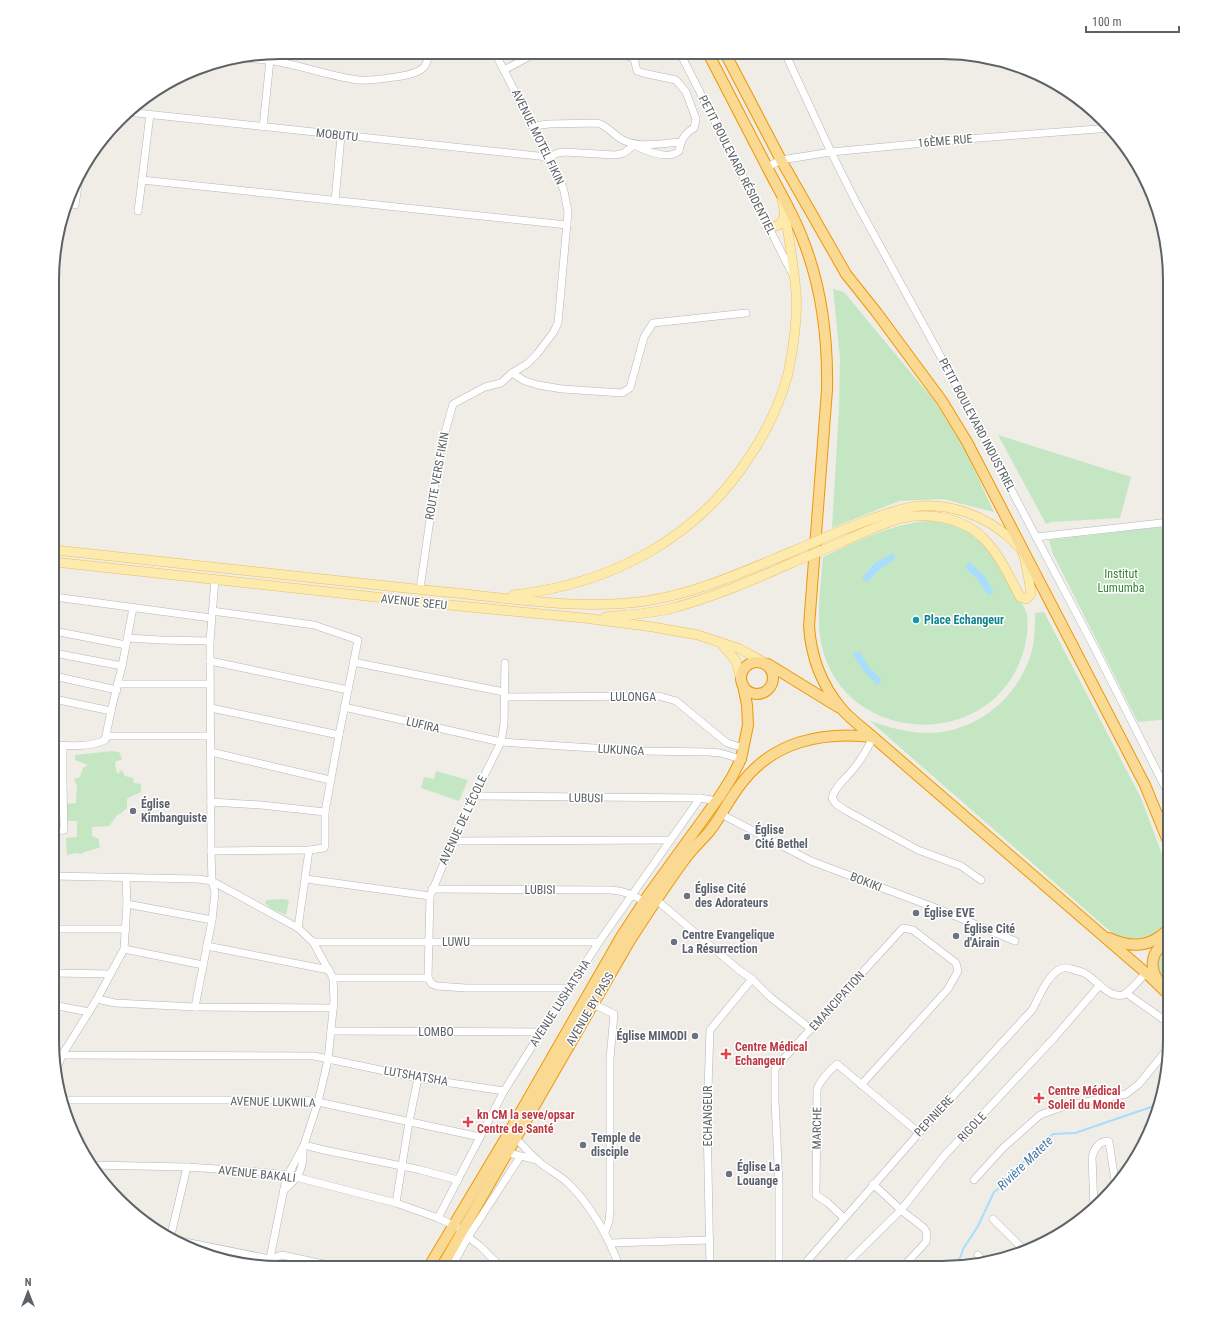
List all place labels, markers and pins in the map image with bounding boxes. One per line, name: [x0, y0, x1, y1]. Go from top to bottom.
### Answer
place label: Place Echangeur: [924, 613, 1004, 627]
marker: Place Echangeur: [911, 615, 921, 625]
place label: Église Kimbanguiste: [141, 796, 207, 825]
marker: Église Kimbanguiste: [128, 806, 138, 816]
place label: Église Cité Bethel: [755, 822, 808, 851]
marker: Église Cité Bethel: [742, 832, 752, 842]
place label: Église Cité des Adorateurs: [695, 881, 769, 910]
marker: Église Cité des Adorateurs: [682, 891, 692, 901]
place label: Église EVE: [924, 905, 975, 920]
marker: Église EVE: [911, 908, 921, 918]
place label: Église Cité d'Airain: [964, 921, 1015, 950]
place label: Centre Evangelique La Résurrection: [682, 928, 775, 956]
marker: Église Cité d'Airain: [951, 931, 961, 941]
marker: Centre Evangelique La Résurrection: [669, 937, 679, 947]
place label: Église MIMODI: [616, 1028, 687, 1043]
marker: Église MIMODI: [690, 1031, 700, 1041]
place label: Centre Médical Echangeur: [735, 1040, 808, 1068]
marker: Centre Médical Echangeur: [720, 1048, 732, 1060]
place label: Centre Médical Soleil du Monde: [1048, 1084, 1126, 1112]
marker: Centre Médical Soleil du Monde: [1033, 1092, 1045, 1104]
place label: kn CM la seve/opsar Centre de Santé: [477, 1108, 575, 1136]
marker: kn CM la seve/opsar Centre de Santé: [462, 1116, 474, 1128]
place label: Temple de disciple: [591, 1131, 641, 1159]
marker: Temple de disciple: [578, 1140, 588, 1150]
place label: Église La Louange: [737, 1159, 781, 1188]
marker: Église La Louange: [724, 1169, 734, 1179]

